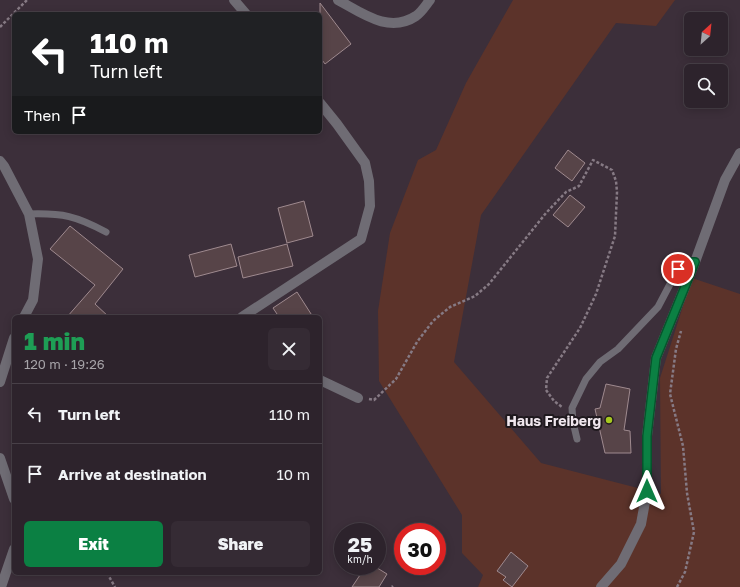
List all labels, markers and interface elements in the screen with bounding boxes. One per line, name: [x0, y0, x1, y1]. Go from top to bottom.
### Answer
north arrow: [684, 12, 728, 56]
map controls: [684, 12, 728, 108]
text: 110 m: [90, 26, 169, 59]
icon: left: [24, 28, 76, 80]
text: Turn left: [90, 60, 163, 82]
button: search: [684, 64, 728, 108]
icon: arrive: [68, 104, 90, 126]
text: Then: [24, 106, 60, 124]
pin: [661, 252, 695, 286]
icon: arrive: [667, 258, 689, 280]
text: 1 min: [24, 326, 85, 355]
button: close: [268, 328, 310, 370]
text: 120 m · 19:26: [24, 356, 105, 372]
icon: left: [24, 403, 46, 425]
text: Turn left: [58, 405, 120, 423]
text: 110 m: [269, 405, 310, 423]
place label: Haus Freiberg: [506, 412, 601, 429]
marker: Haus Freiberg: [604, 415, 614, 425]
icon: arrive: [24, 463, 46, 485]
text: Arrive at destination: [58, 465, 207, 483]
text: 10 m: [276, 465, 310, 483]
position arrow: [626, 470, 668, 512]
button: Exit: [24, 521, 163, 567]
button: Share: [171, 521, 310, 567]
speed limit sign: 30: [394, 523, 446, 575]
text: 25: [348, 532, 372, 556]
text: km/h: [347, 553, 373, 565]

